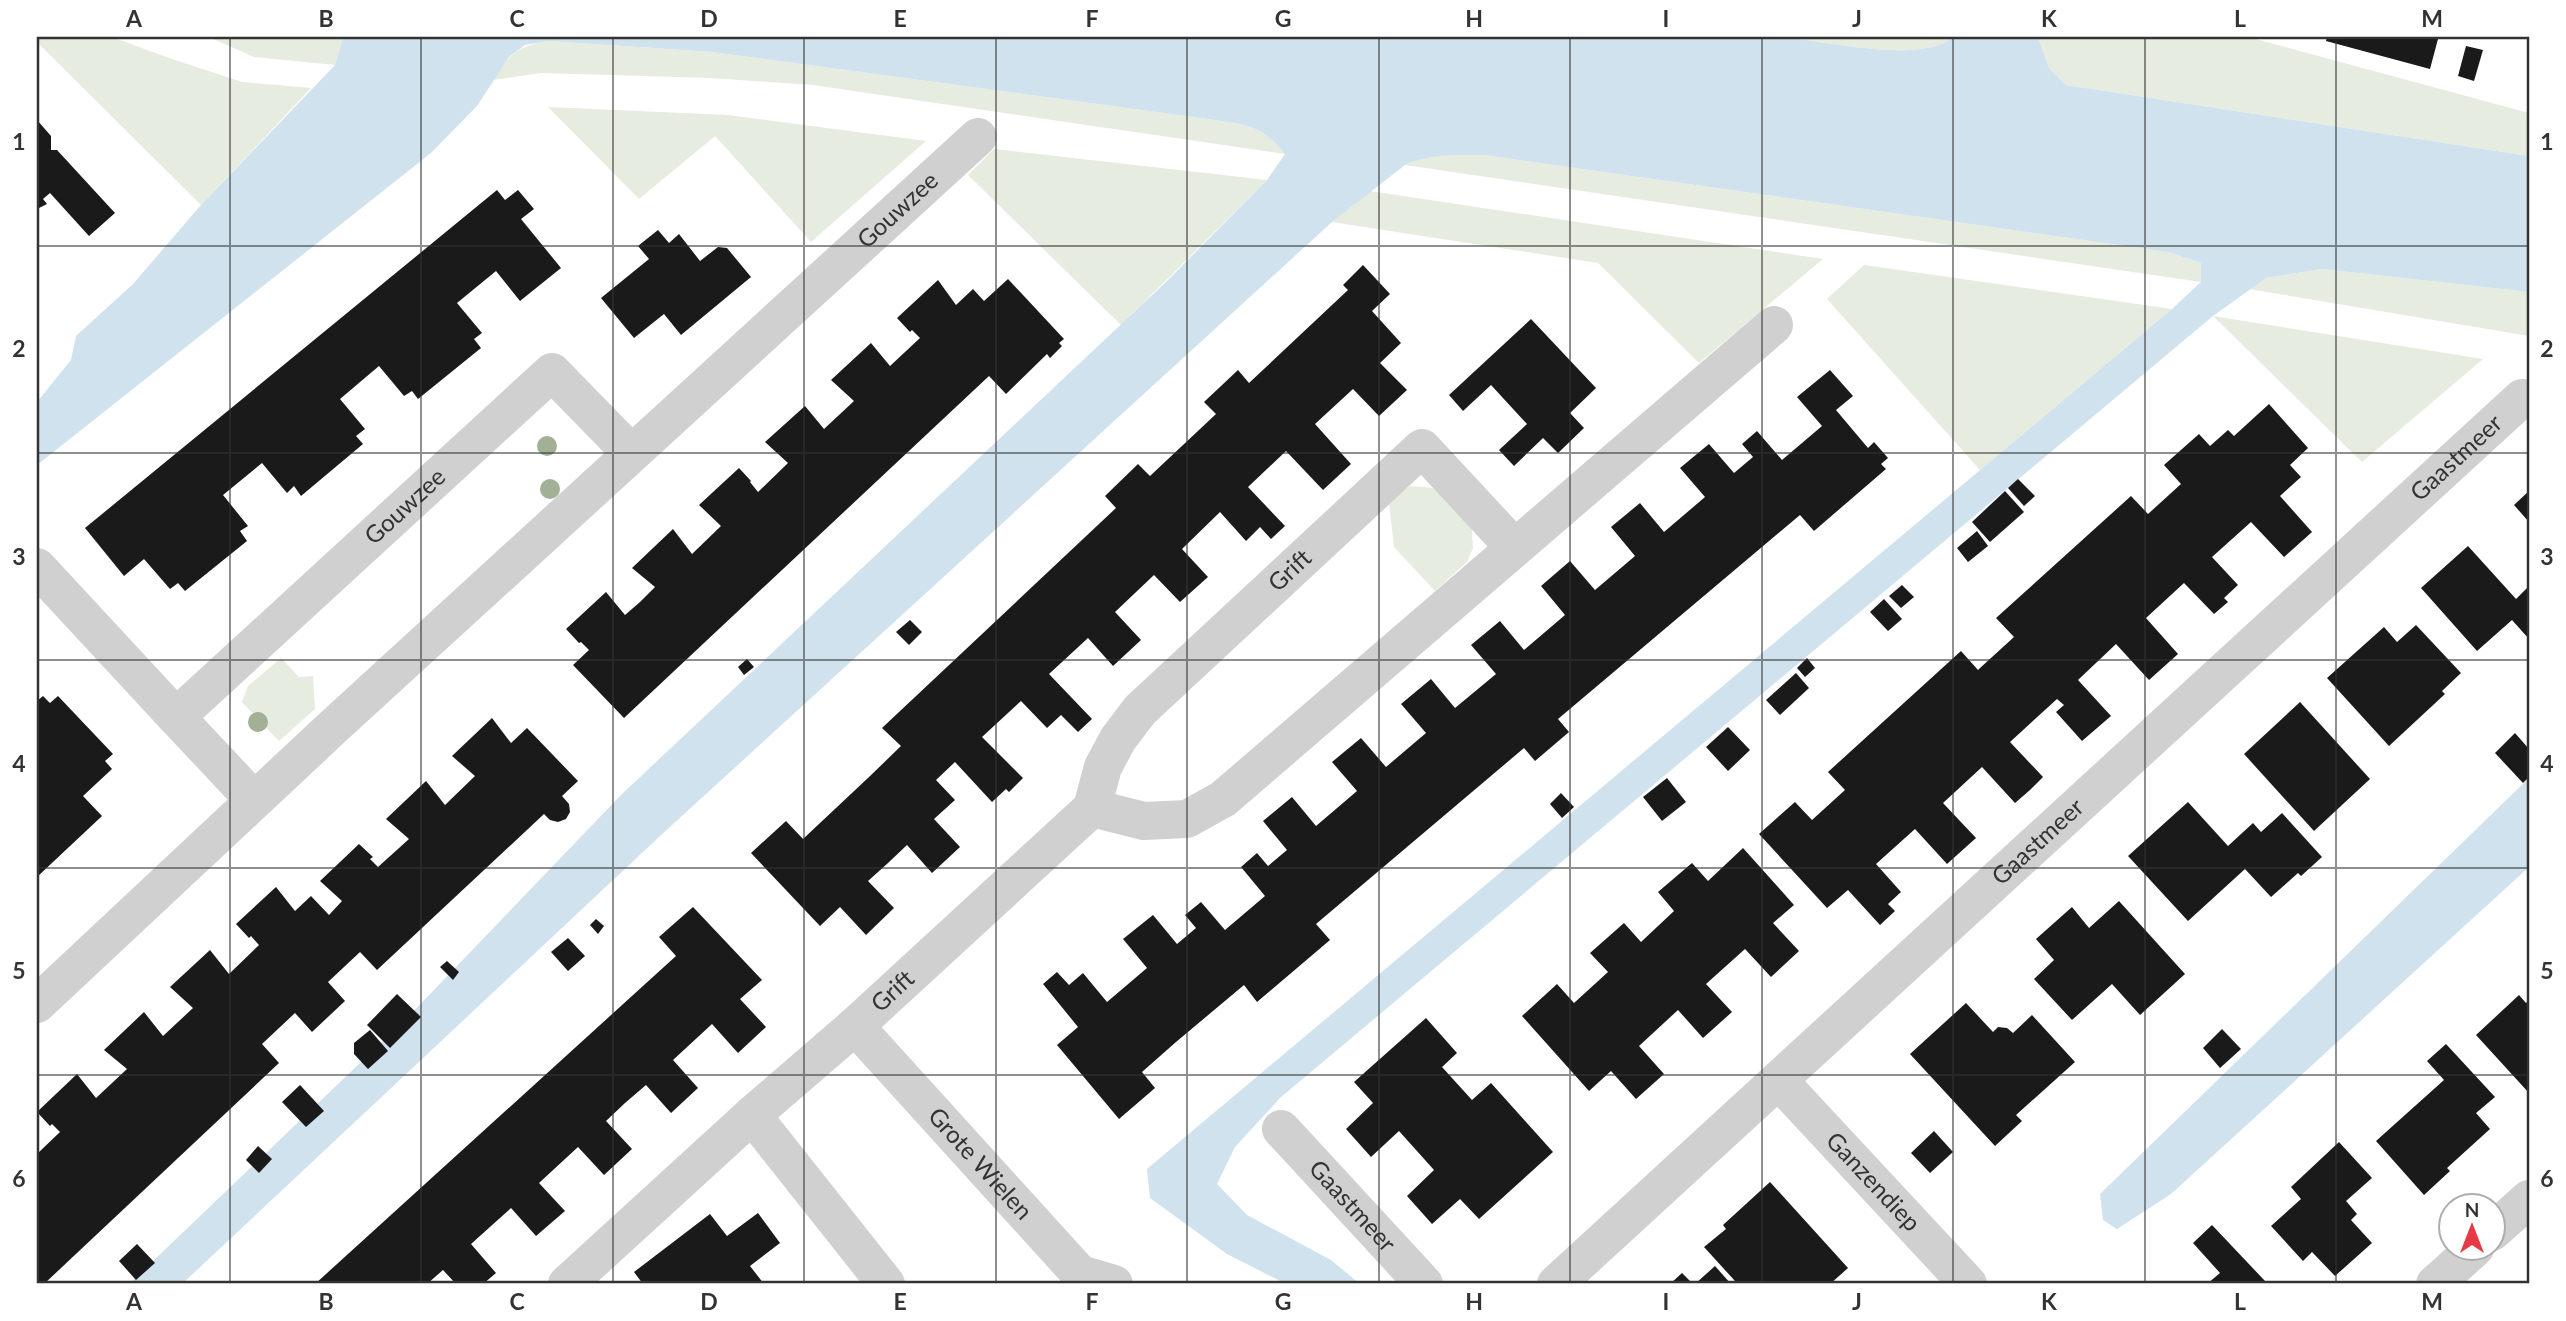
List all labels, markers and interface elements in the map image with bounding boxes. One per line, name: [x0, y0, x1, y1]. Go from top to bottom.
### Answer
text: A: [125, 4, 143, 32]
text: B: [318, 4, 334, 32]
text: C: [509, 4, 525, 32]
text: D: [700, 4, 718, 32]
text: E: [893, 4, 907, 32]
text: F: [1085, 4, 1099, 32]
text: G: [1275, 4, 1291, 32]
text: H: [1465, 4, 1483, 32]
text: I: [1663, 4, 1669, 32]
text: J: [1852, 4, 1862, 32]
text: K: [2041, 4, 2057, 32]
text: L: [2234, 4, 2246, 32]
text: M: [2421, 4, 2443, 32]
text: 1: [12, 127, 26, 155]
text: 1: [2540, 127, 2554, 155]
street label: Gouwzee: [850, 165, 943, 253]
text: 2: [12, 334, 26, 362]
text: 2: [2540, 334, 2554, 362]
street label: Gaastmeer: [2404, 407, 2508, 506]
street label: Gouwzee: [358, 461, 451, 550]
text: 3: [12, 542, 26, 570]
street label: Grift: [1261, 542, 1317, 597]
text: 3: [2540, 542, 2554, 570]
text: 4: [12, 749, 26, 777]
text: 4: [2540, 749, 2554, 777]
street label: Gaastmeer: [1985, 791, 2089, 890]
text: 5: [12, 956, 26, 984]
text: 5: [2540, 956, 2554, 984]
street label: Grift: [864, 963, 920, 1017]
street label: Grote Wielen: [923, 1101, 1039, 1225]
street label: Ganzendiep: [1821, 1125, 1927, 1237]
street label: Gaastmeer: [1304, 1153, 1403, 1257]
text: 6: [12, 1164, 26, 1192]
text: 6: [2540, 1164, 2554, 1192]
north arrow: [2436, 1192, 2506, 1262]
text: N: [2465, 1198, 2479, 1221]
text: A: [125, 1287, 143, 1315]
text: B: [318, 1287, 334, 1315]
text: C: [509, 1287, 525, 1315]
text: D: [700, 1287, 718, 1315]
text: E: [893, 1287, 907, 1315]
text: F: [1085, 1287, 1099, 1315]
text: G: [1275, 1287, 1291, 1315]
text: H: [1465, 1287, 1483, 1315]
text: I: [1663, 1287, 1669, 1315]
text: J: [1852, 1287, 1862, 1315]
text: K: [2041, 1287, 2057, 1315]
text: L: [2234, 1287, 2246, 1315]
text: M: [2421, 1287, 2443, 1315]

